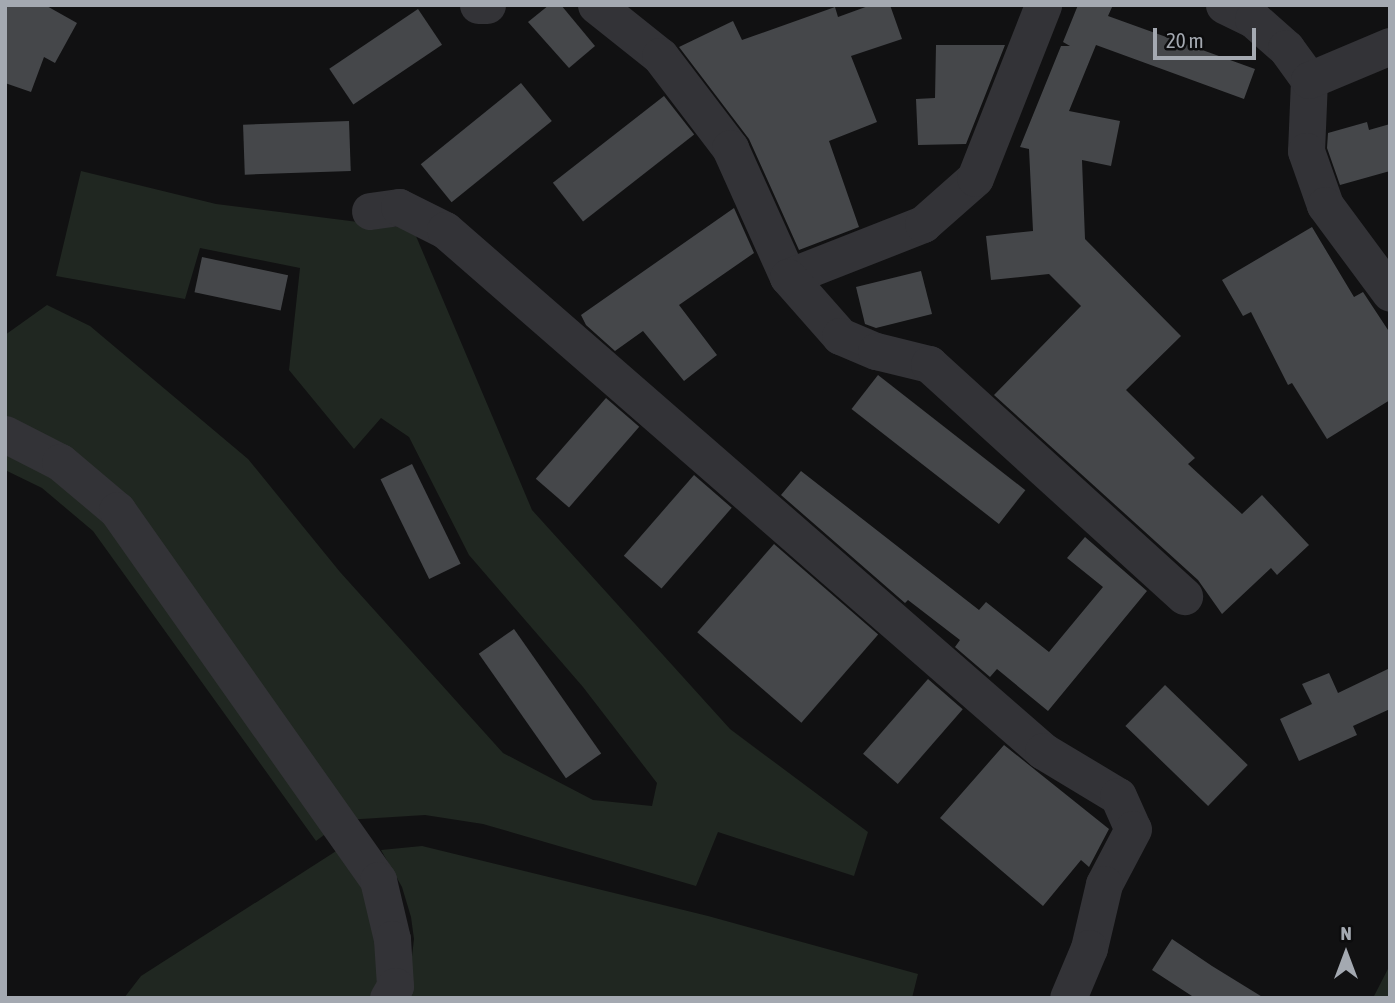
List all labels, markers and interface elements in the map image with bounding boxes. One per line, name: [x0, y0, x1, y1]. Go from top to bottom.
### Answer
scale bar: [1157, 14, 1260, 58]
text: 20 m: [1166, 28, 1204, 52]
north arrow: [1311, 919, 1381, 989]
text: N: [1340, 922, 1352, 944]

